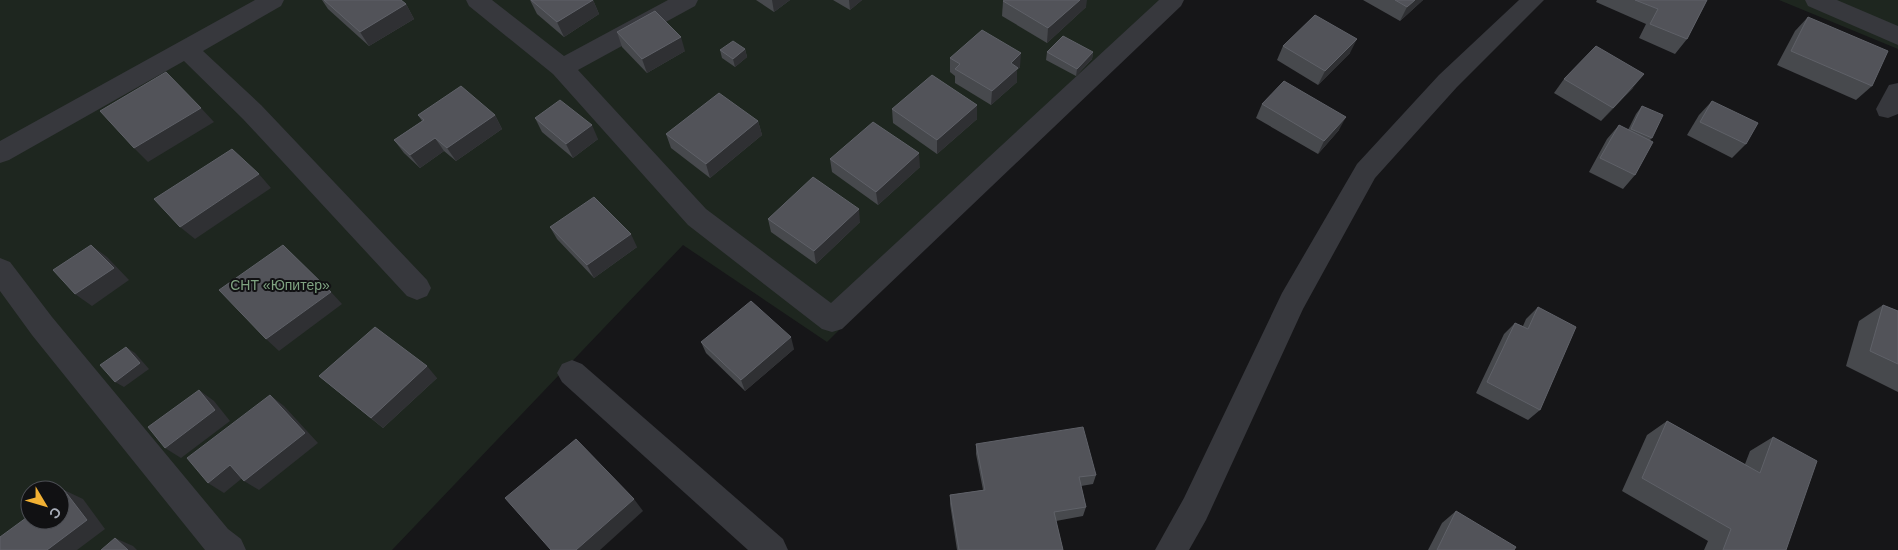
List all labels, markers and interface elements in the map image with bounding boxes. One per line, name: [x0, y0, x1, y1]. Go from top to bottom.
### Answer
park label: СНТ «Юпитер»: [230, 277, 330, 293]
north arrow: [20, 480, 70, 530]
text: С: [46, 504, 65, 522]

